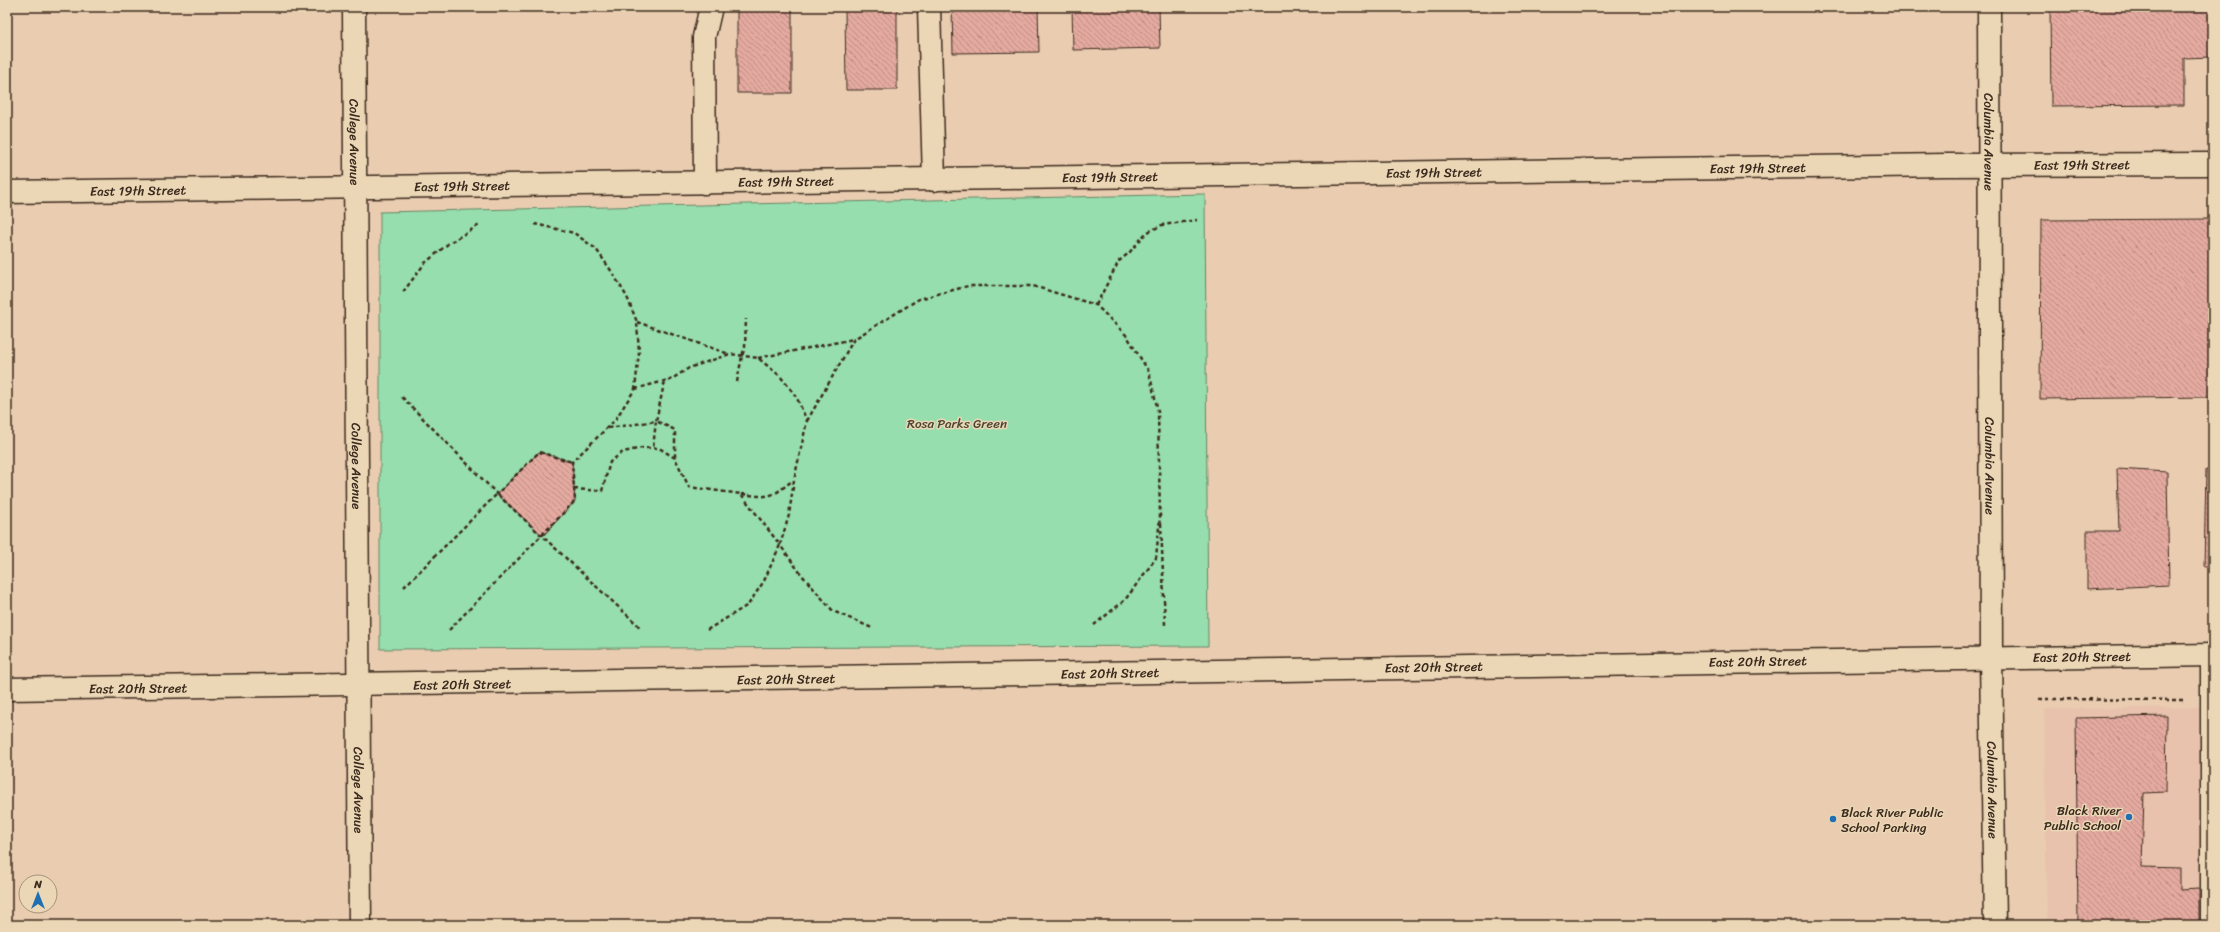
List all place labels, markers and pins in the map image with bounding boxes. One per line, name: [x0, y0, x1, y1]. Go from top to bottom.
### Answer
place label: Black River Public School: [2044, 799, 2122, 837]
place label: Black River Public School Parking: [1841, 801, 1944, 839]
marker: Black River Public School: [2124, 812, 2134, 822]
marker: Black River Public School Parking: [1828, 814, 1838, 824]

